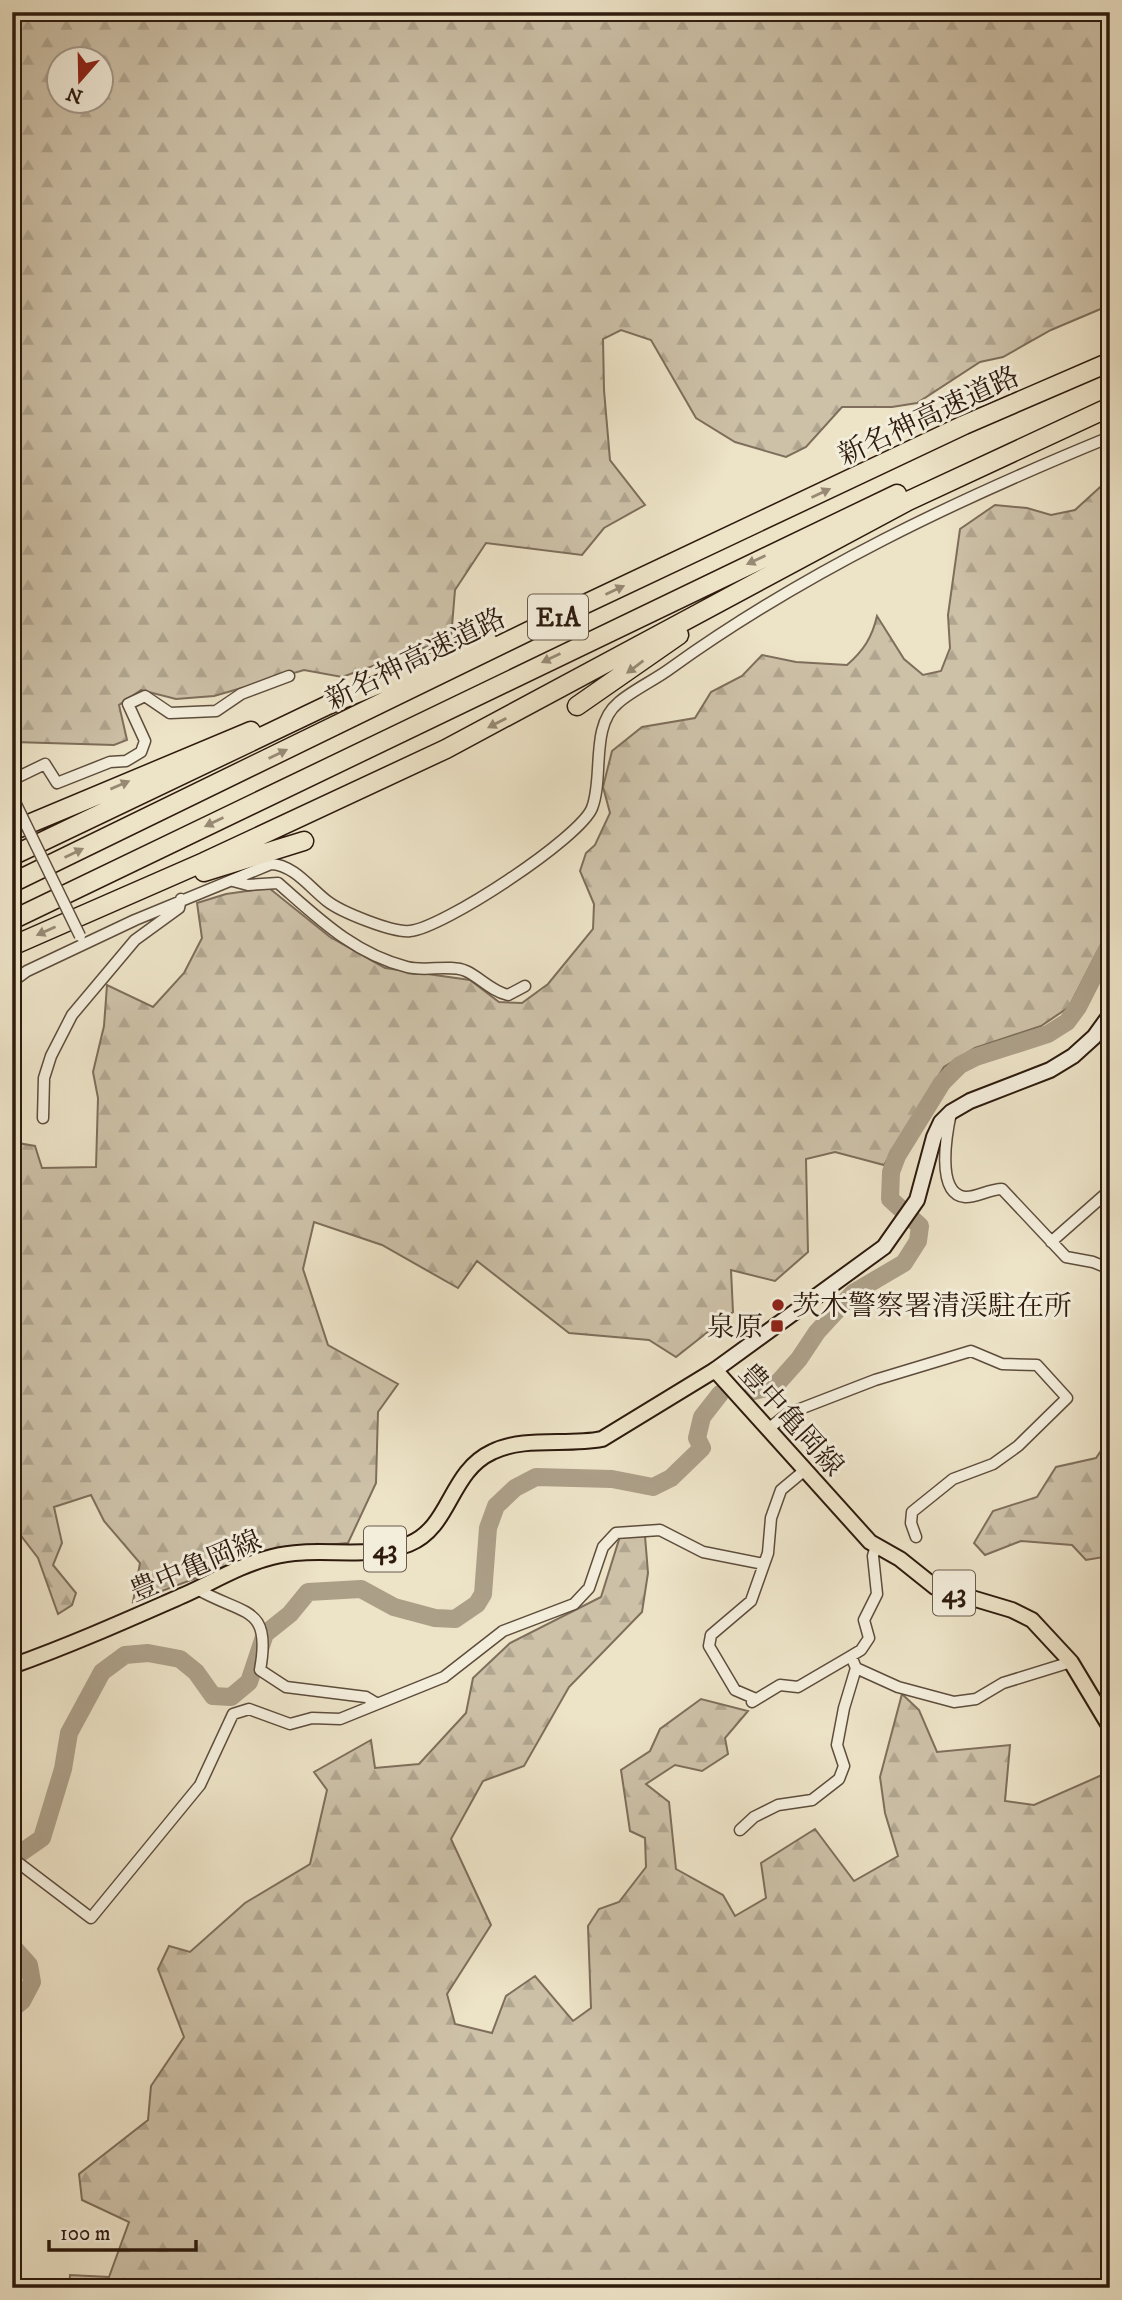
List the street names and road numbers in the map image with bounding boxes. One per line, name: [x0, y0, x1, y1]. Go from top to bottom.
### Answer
street label: 新名神高速道路: [832, 359, 1025, 474]
road number: E1A: [528, 594, 588, 639]
street label: 新名神高速道路: [320, 601, 511, 718]
street label: 豊中亀岡線: [731, 1356, 851, 1484]
street label: 豊中亀岡線: [124, 1523, 267, 1610]
road number: 43: [364, 1526, 406, 1572]
road number: 43: [933, 1570, 975, 1616]

